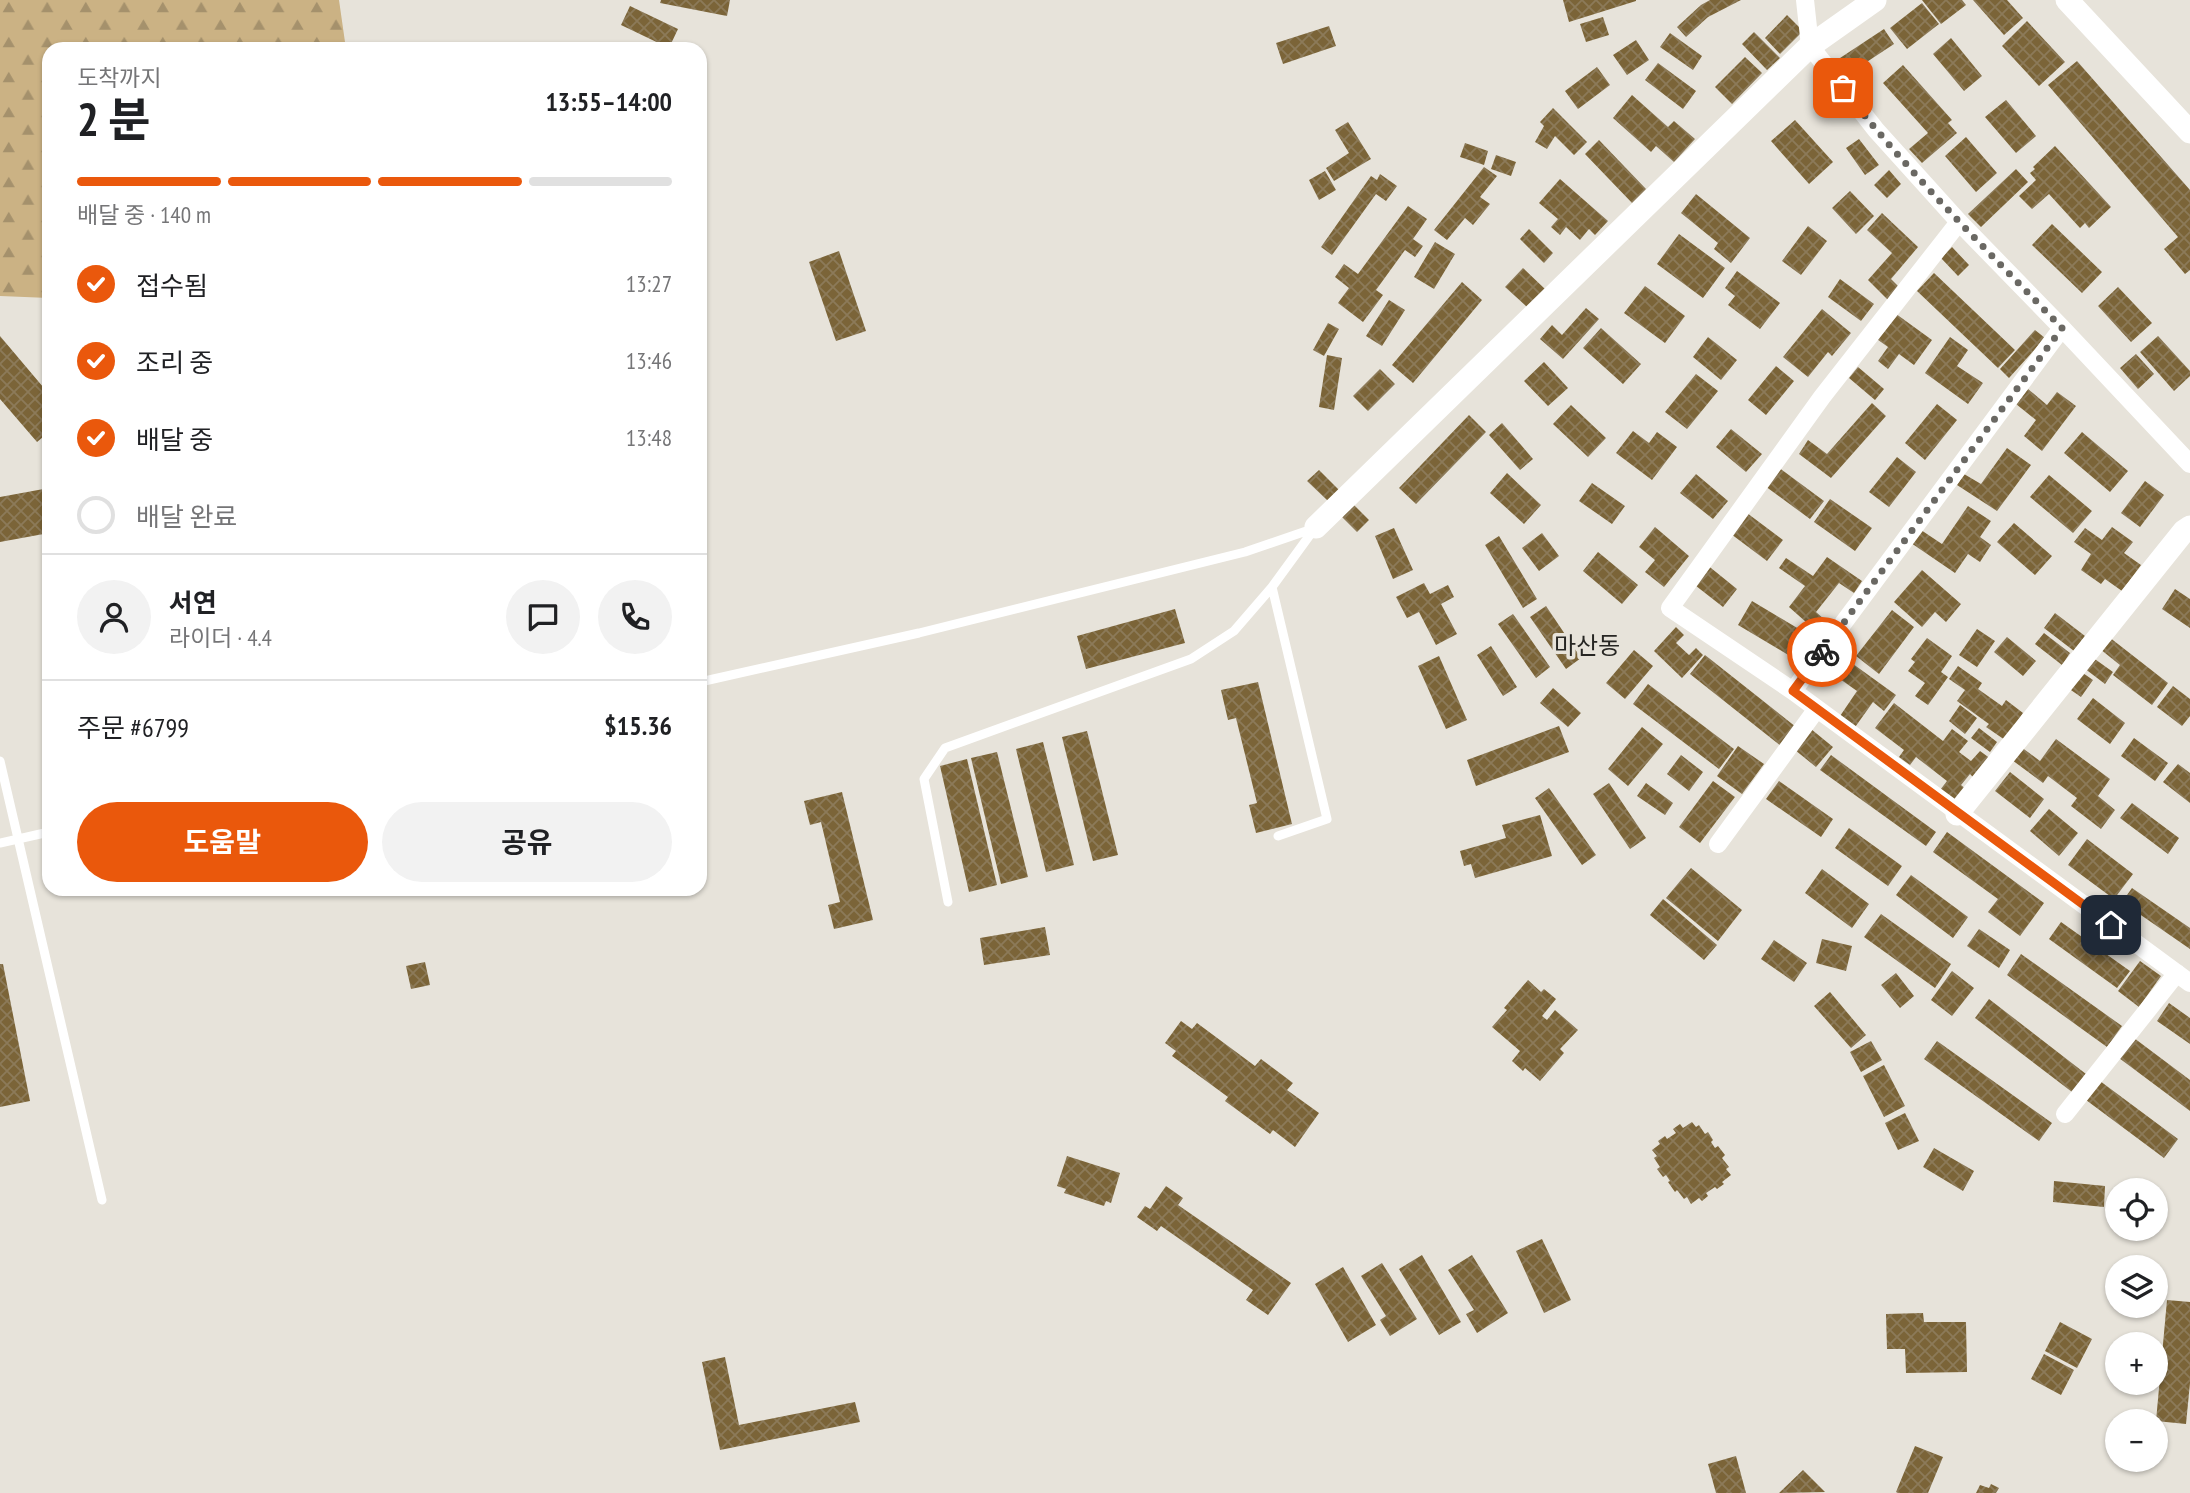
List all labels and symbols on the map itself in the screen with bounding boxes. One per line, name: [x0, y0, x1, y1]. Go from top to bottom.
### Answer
pin: [1813, 58, 1873, 118]
courier: [1787, 617, 1857, 687]
district label: 마산동: [1554, 630, 1620, 661]
pin: [2081, 895, 2141, 955]

